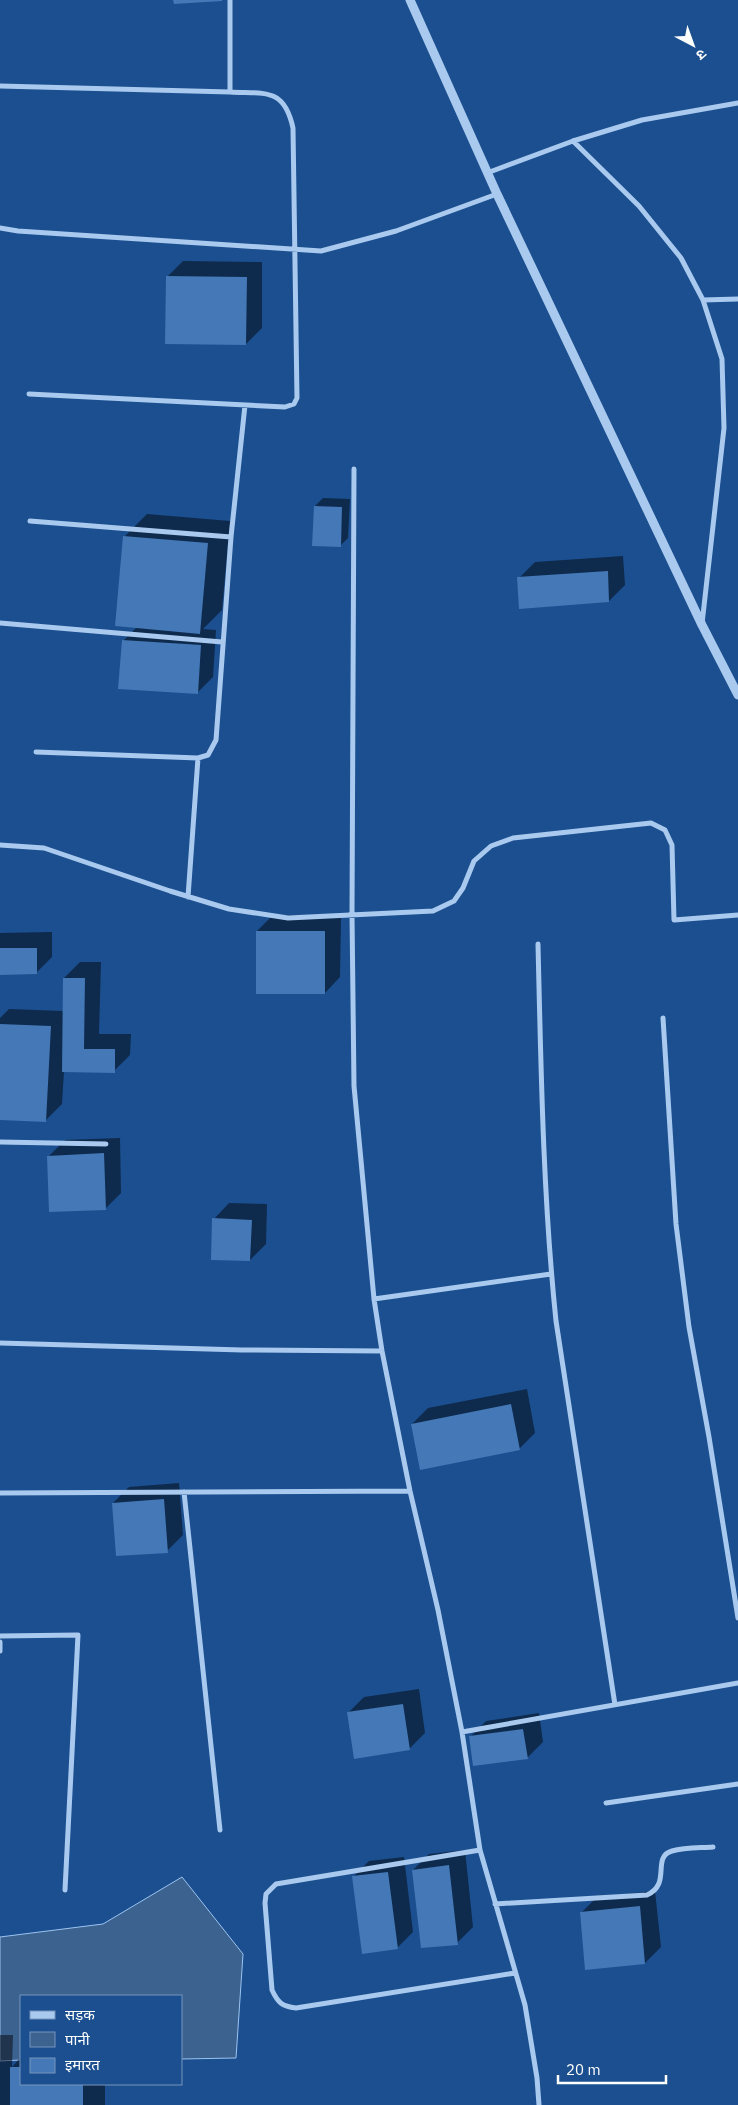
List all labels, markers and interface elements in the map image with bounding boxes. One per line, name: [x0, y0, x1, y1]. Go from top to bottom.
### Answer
north arrow: [668, 20, 718, 70]
text: उ: [692, 45, 711, 65]
legend: [20, 1995, 182, 2085]
text: सड़क: [65, 2005, 95, 2024]
text: पानी: [65, 2030, 91, 2049]
scale bar: [558, 2052, 666, 2084]
text: इमारत: [65, 2055, 100, 2074]
text: 20 m: [566, 2060, 601, 2079]

